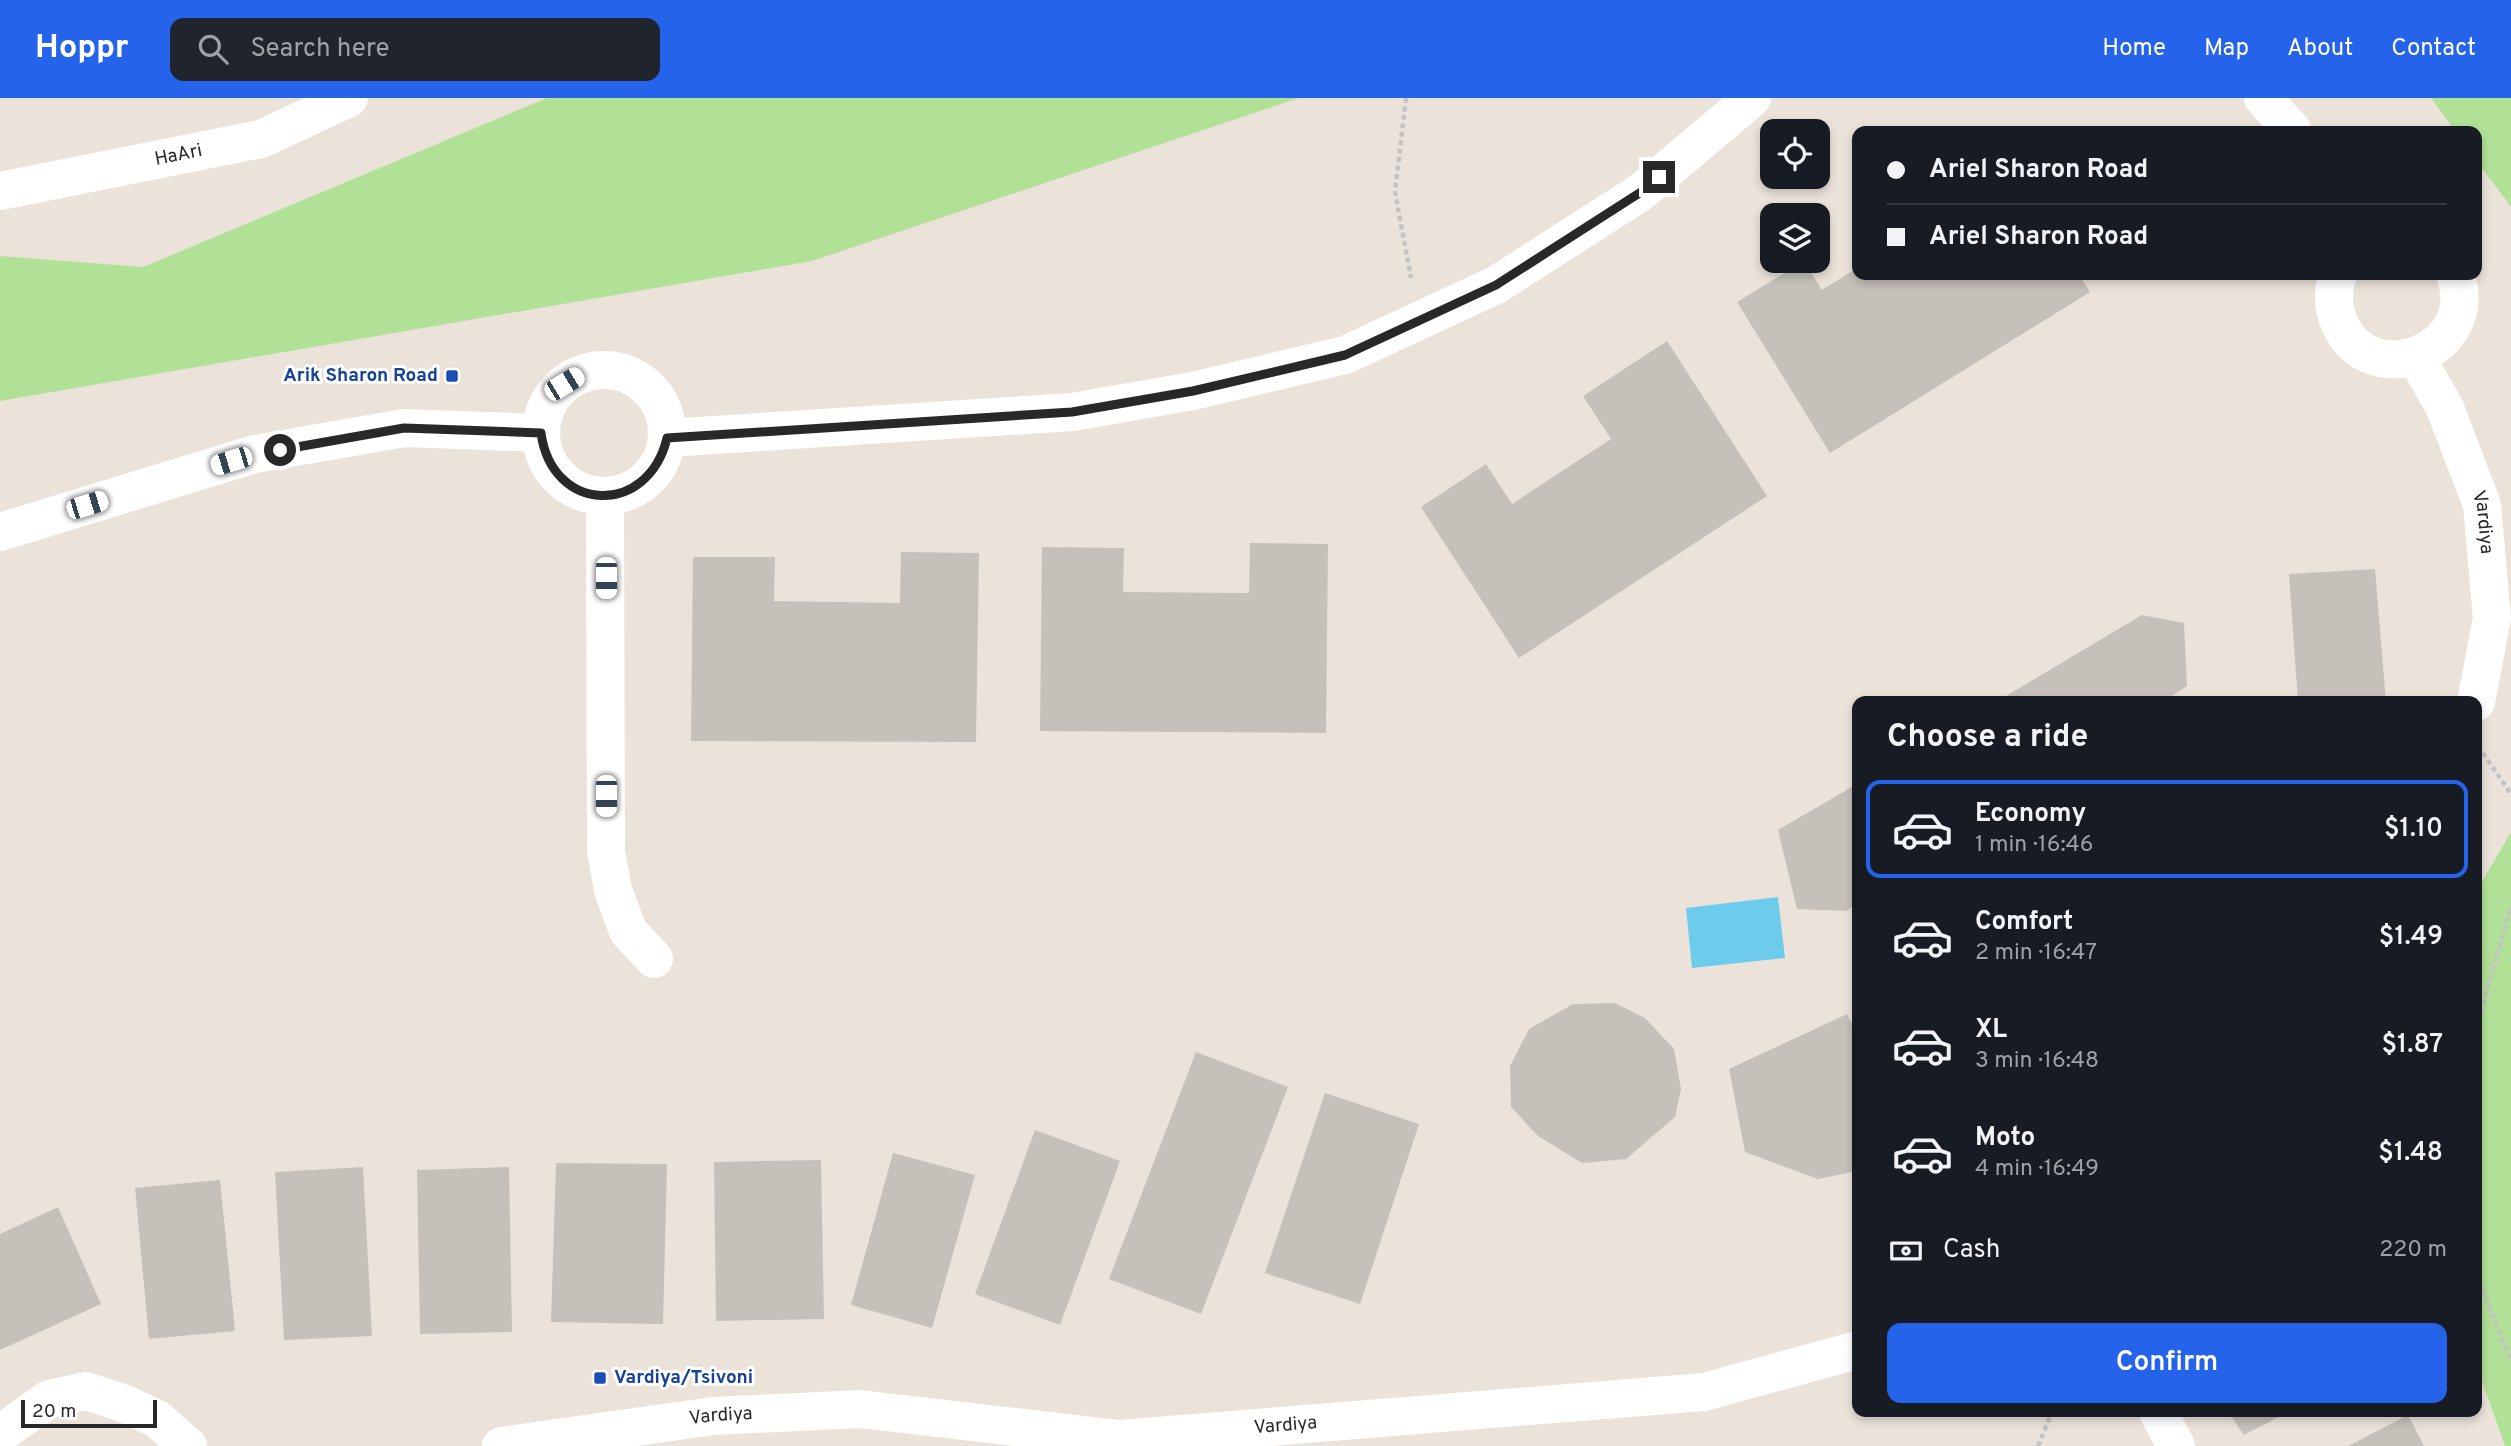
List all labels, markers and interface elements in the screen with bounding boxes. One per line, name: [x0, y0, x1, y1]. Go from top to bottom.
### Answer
search box: [170, 18, 660, 81]
text: Hoppr: [35, 28, 128, 70]
icon: search: [194, 30, 232, 68]
text: Search here: [250, 33, 389, 66]
text: Home: [2102, 34, 2166, 64]
text: Map: [2204, 34, 2249, 64]
text: About: [2287, 34, 2353, 64]
text: Contact: [2391, 34, 2476, 64]
map controls: [1760, 119, 1830, 273]
button: locate: [1760, 119, 1830, 189]
street label: HaAri: [153, 139, 204, 172]
text: Ariel Sharon Road: [1929, 154, 2148, 187]
route end: [1643, 161, 1675, 193]
button: layers: [1760, 203, 1830, 273]
text: Ariel Sharon Road: [1929, 221, 2148, 254]
place label: Arik Sharon Road: [283, 364, 438, 388]
car: [541, 364, 588, 404]
marker: Arik Sharon Road: [444, 368, 460, 384]
route start: [264, 434, 296, 466]
car: [208, 445, 255, 477]
street label: Vardiya: [2466, 487, 2498, 555]
car: [64, 489, 111, 521]
car: [596, 557, 617, 599]
text: Choose a ride: [1887, 718, 2088, 758]
car: [596, 775, 617, 817]
icon: car: [1891, 798, 1954, 861]
text: Economy: [1975, 798, 2086, 831]
text: $1.10: [2384, 813, 2443, 846]
text: 1 min · 16:46: [1975, 831, 2094, 860]
icon: car: [1891, 906, 1954, 969]
text: Comfort: [1975, 906, 2073, 939]
text: $1.49: [2379, 921, 2443, 954]
text: 2 min · 16:47: [1975, 939, 2097, 968]
icon: car: [1891, 1014, 1954, 1077]
text: XL: [1975, 1014, 2007, 1047]
text: $1.87: [2382, 1029, 2443, 1062]
text: 3 min · 16:48: [1975, 1047, 2099, 1076]
icon: car: [1891, 1122, 1954, 1185]
text: Moto: [1975, 1122, 2035, 1155]
text: $1.48: [2378, 1137, 2443, 1170]
text: 4 min · 16:49: [1975, 1155, 2099, 1184]
icon: cash: [1887, 1232, 1925, 1270]
text: Cash: [1943, 1234, 2000, 1267]
text: 220 m: [2379, 1236, 2447, 1265]
button: Confirm: [1887, 1323, 2447, 1403]
place label: Vardiya/Tsivoni: [614, 1366, 753, 1390]
marker: Vardiya/Tsivoni: [592, 1370, 608, 1386]
scale bar: [21, 1397, 158, 1429]
text: 20 m: [32, 1400, 76, 1424]
street label: Vardiya: [688, 1402, 753, 1431]
street label: Vardiya: [1253, 1411, 1318, 1440]

